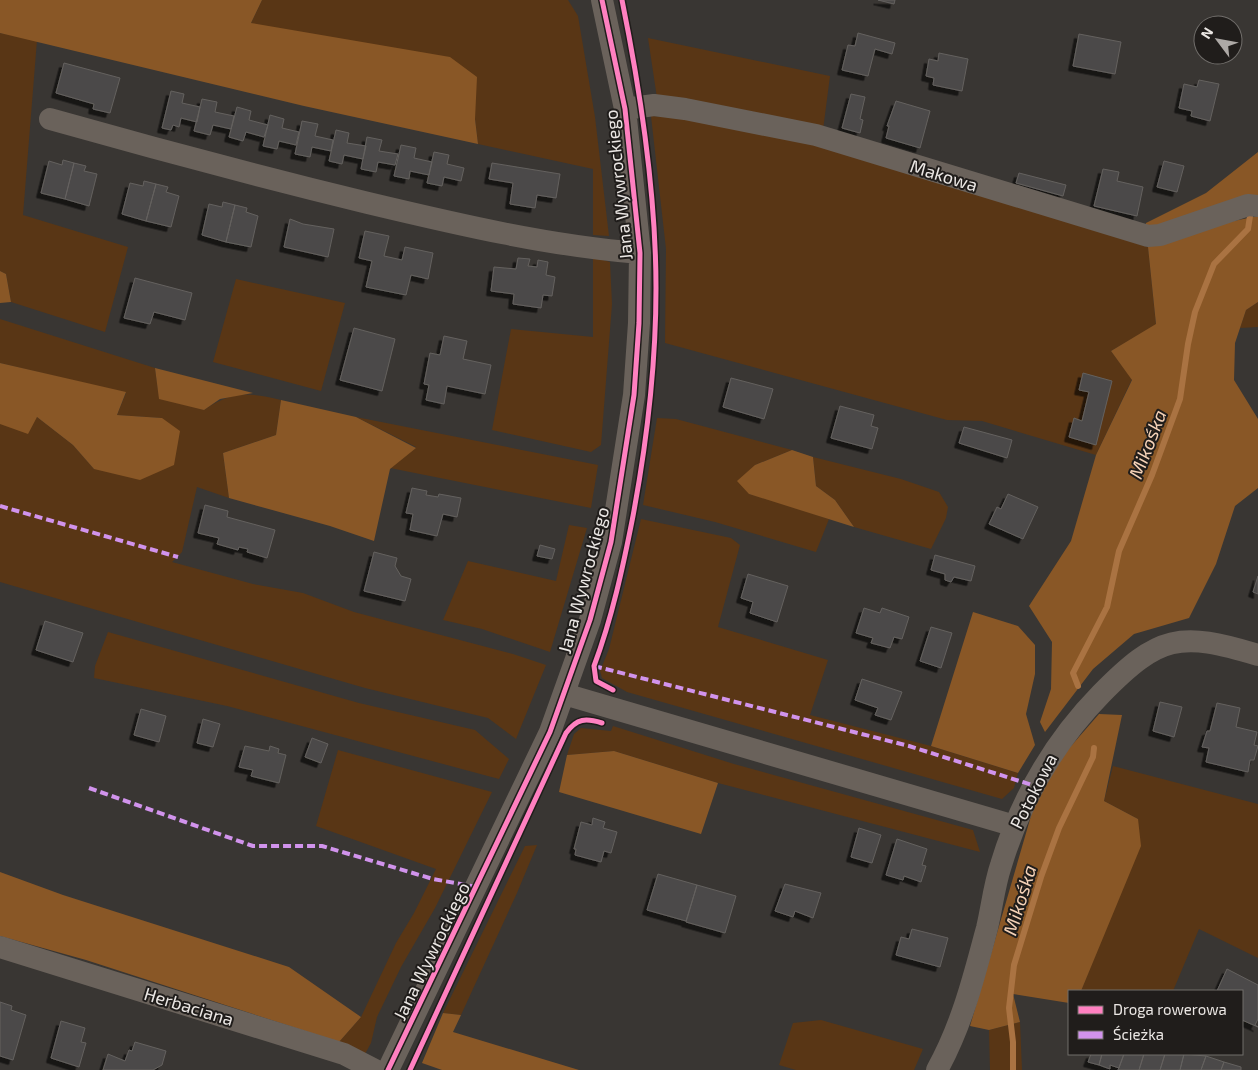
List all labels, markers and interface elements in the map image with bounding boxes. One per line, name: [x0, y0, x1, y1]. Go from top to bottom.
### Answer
north arrow: [1193, 15, 1243, 65]
text: N: [1197, 24, 1216, 42]
street label: Jana Wywrockiego: [599, 109, 637, 261]
street label: Makowa: [908, 154, 980, 196]
water label: Mikośka: [1123, 406, 1171, 482]
street label: Jana Wywrockiego: [553, 504, 613, 656]
street label: Potokowa: [1005, 750, 1061, 832]
water label: Mikośka: [997, 862, 1041, 938]
street label: Jana Wywrockiego: [388, 878, 474, 1024]
street label: Herbaciana: [142, 982, 236, 1030]
legend: [1068, 990, 1243, 1055]
text: Droga rowerowa: [1113, 1000, 1227, 1018]
text: Ścieżka: [1113, 1025, 1164, 1043]

